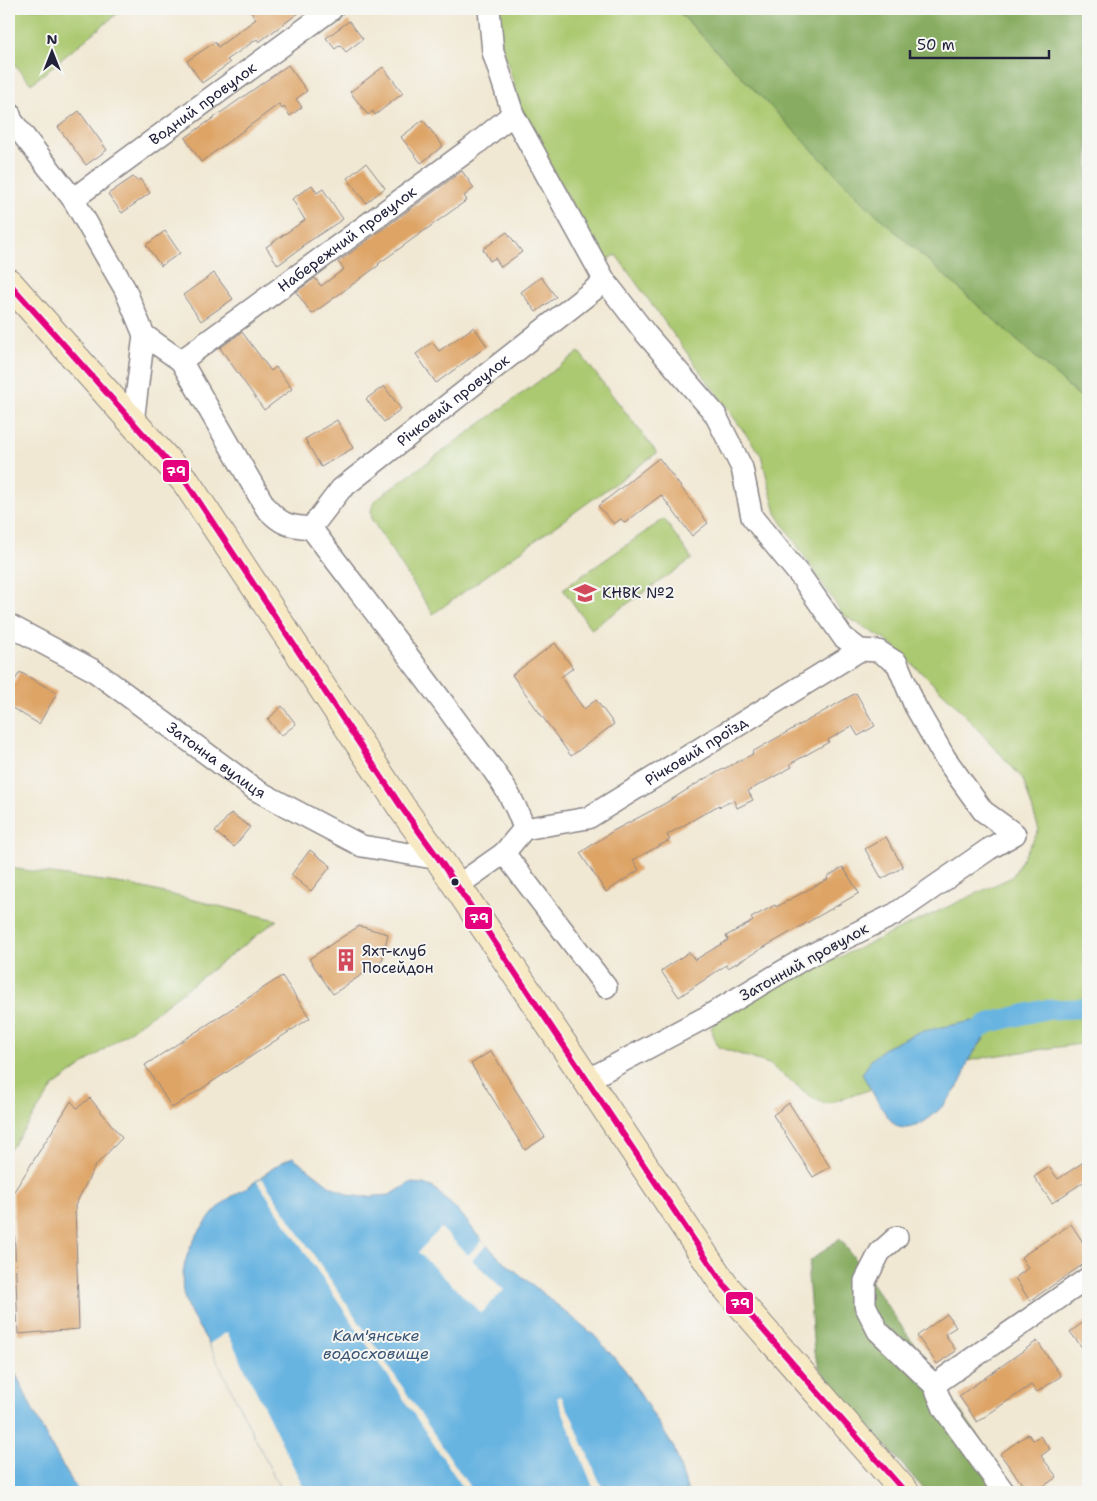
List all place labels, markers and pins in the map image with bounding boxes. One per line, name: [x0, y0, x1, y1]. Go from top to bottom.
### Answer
school or university icon: КНВК №2: [572, 580, 598, 606]
place label: КНВК №2: [602, 583, 675, 603]
unlabelled marker: [450, 877, 460, 887]
place label: Яхт-клуб Посейдон: [362, 941, 433, 978]
building icon: Яхт-клуб Посейдон: [333, 947, 359, 973]

